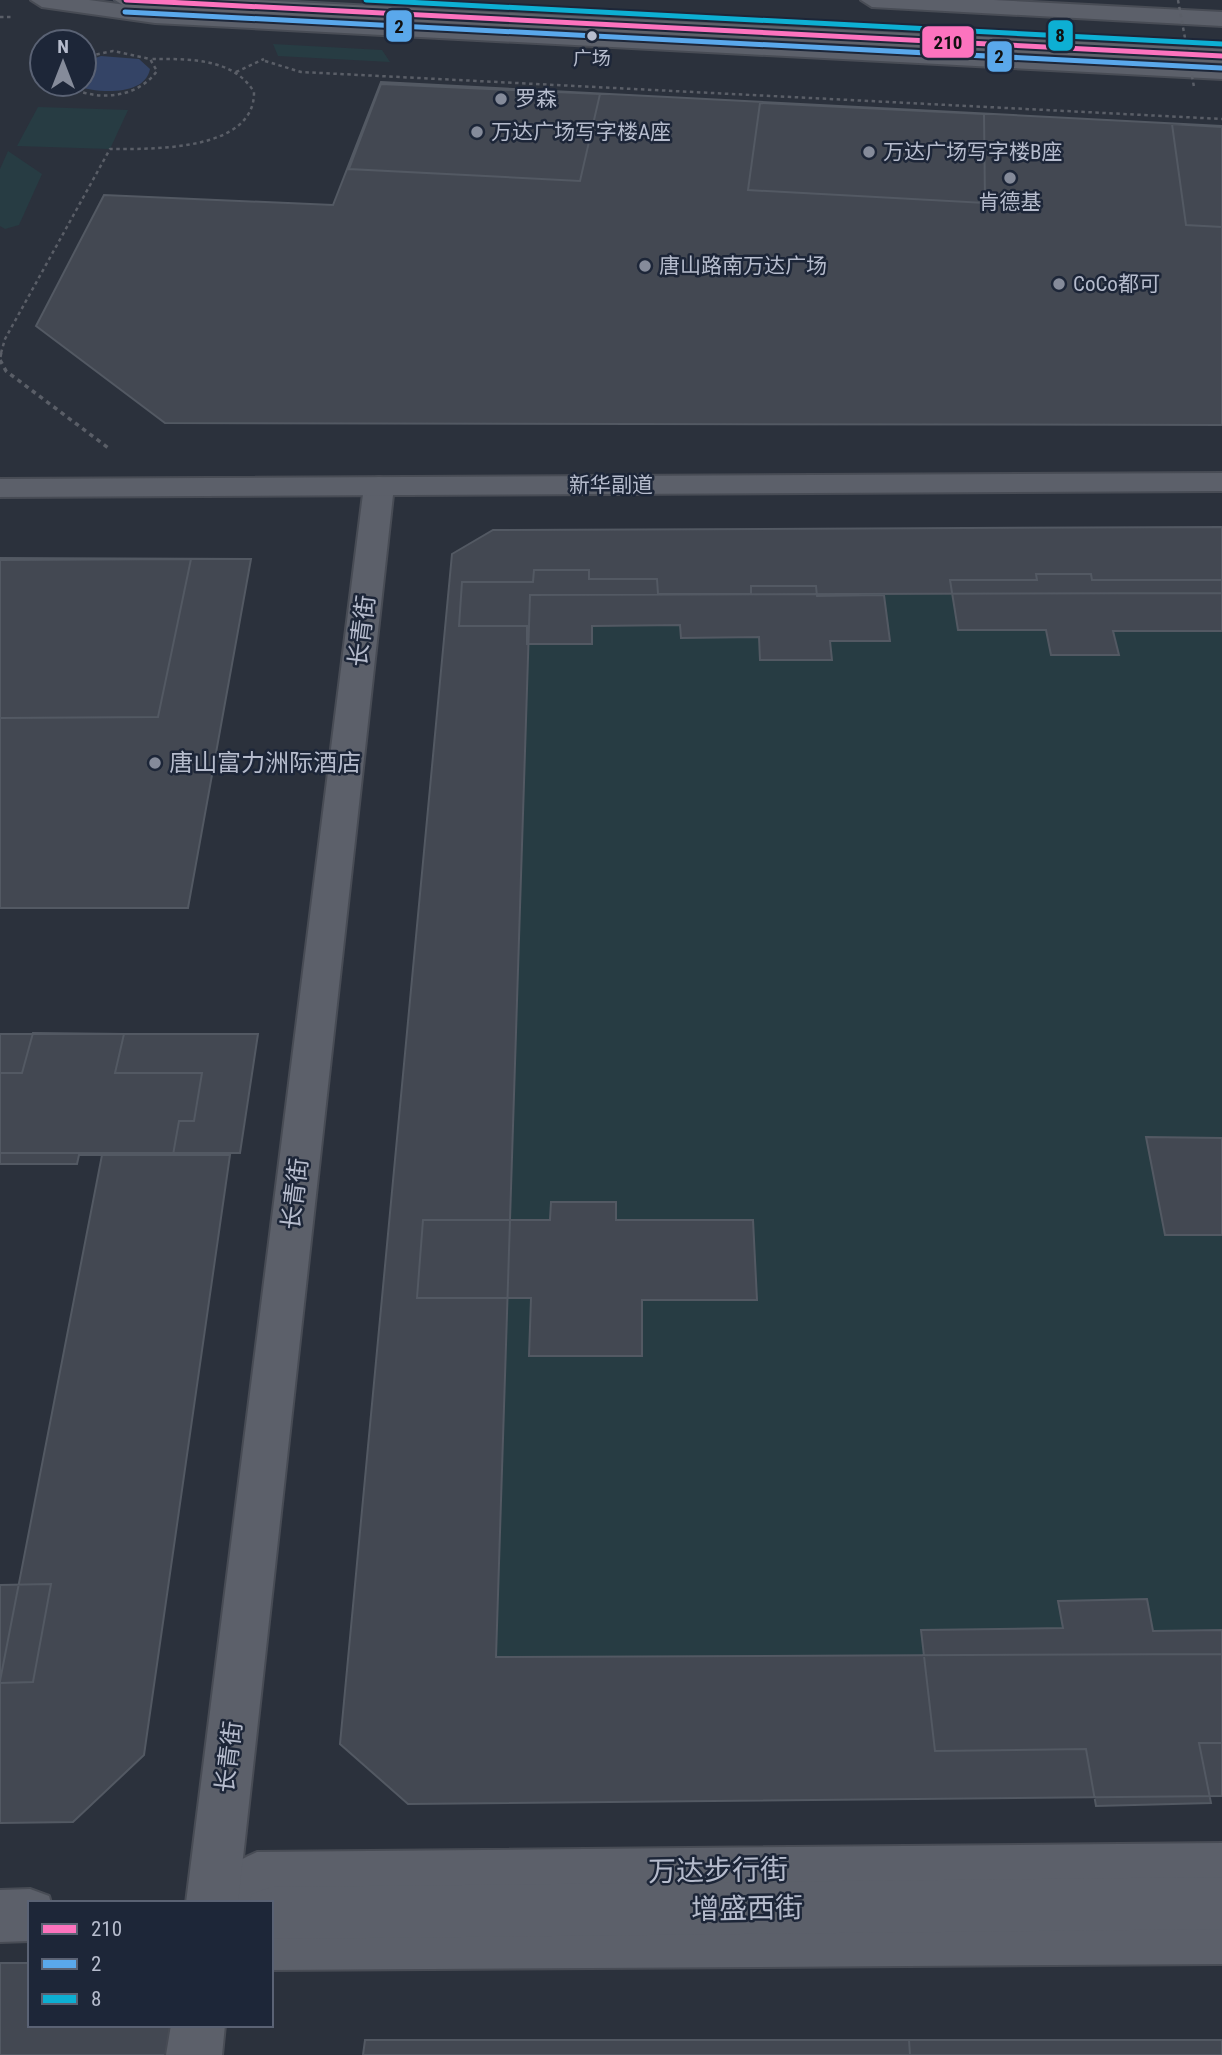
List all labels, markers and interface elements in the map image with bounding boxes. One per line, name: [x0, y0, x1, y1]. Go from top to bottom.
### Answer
line badge: 2: [385, 9, 413, 43]
text: 2: [394, 15, 404, 38]
line badge: 8: [1047, 19, 1074, 52]
text: 8: [1055, 24, 1065, 47]
line badge: 210: [921, 25, 975, 59]
north arrow: [28, 28, 98, 98]
marker: 广场: [585, 29, 599, 43]
text: 210: [934, 31, 962, 54]
text: N: [57, 35, 69, 58]
line badge: 2: [986, 40, 1013, 73]
text: 2: [994, 45, 1004, 68]
place label: 广场: [573, 47, 611, 70]
place label: 罗森: [515, 87, 557, 111]
marker: 罗森: [493, 91, 509, 107]
place label: 万达广场写字楼A座: [491, 120, 671, 144]
marker: 万达广场写字楼A座: [469, 124, 485, 140]
place label: 万达广场写字楼B座: [883, 140, 1062, 164]
marker: 万达广场写字楼B座: [861, 144, 877, 160]
marker: 肯德基: [1002, 170, 1018, 186]
place label: 肯德基: [979, 190, 1042, 214]
place label: 唐山路南万达广场: [659, 254, 827, 278]
marker: 唐山路南万达广场: [637, 258, 653, 274]
place label: CoCo都可: [1073, 272, 1160, 296]
marker: CoCo都可: [1051, 276, 1067, 292]
street label: 新华副道: [569, 473, 653, 497]
street label: 长青街: [344, 594, 380, 668]
place label: 唐山富力洲际酒店: [169, 749, 361, 777]
marker: 唐山富力洲际酒店: [147, 755, 163, 771]
street label: 长青街: [277, 1157, 313, 1231]
street label: 长青街: [211, 1720, 247, 1794]
street label: 万达步行街: [648, 1853, 788, 1888]
street label: 增盛西街: [691, 1891, 803, 1926]
legend: [28, 1901, 273, 2027]
text: 210: [91, 1917, 122, 1941]
text: 2: [91, 1952, 101, 1976]
text: 8: [91, 1987, 101, 2011]

